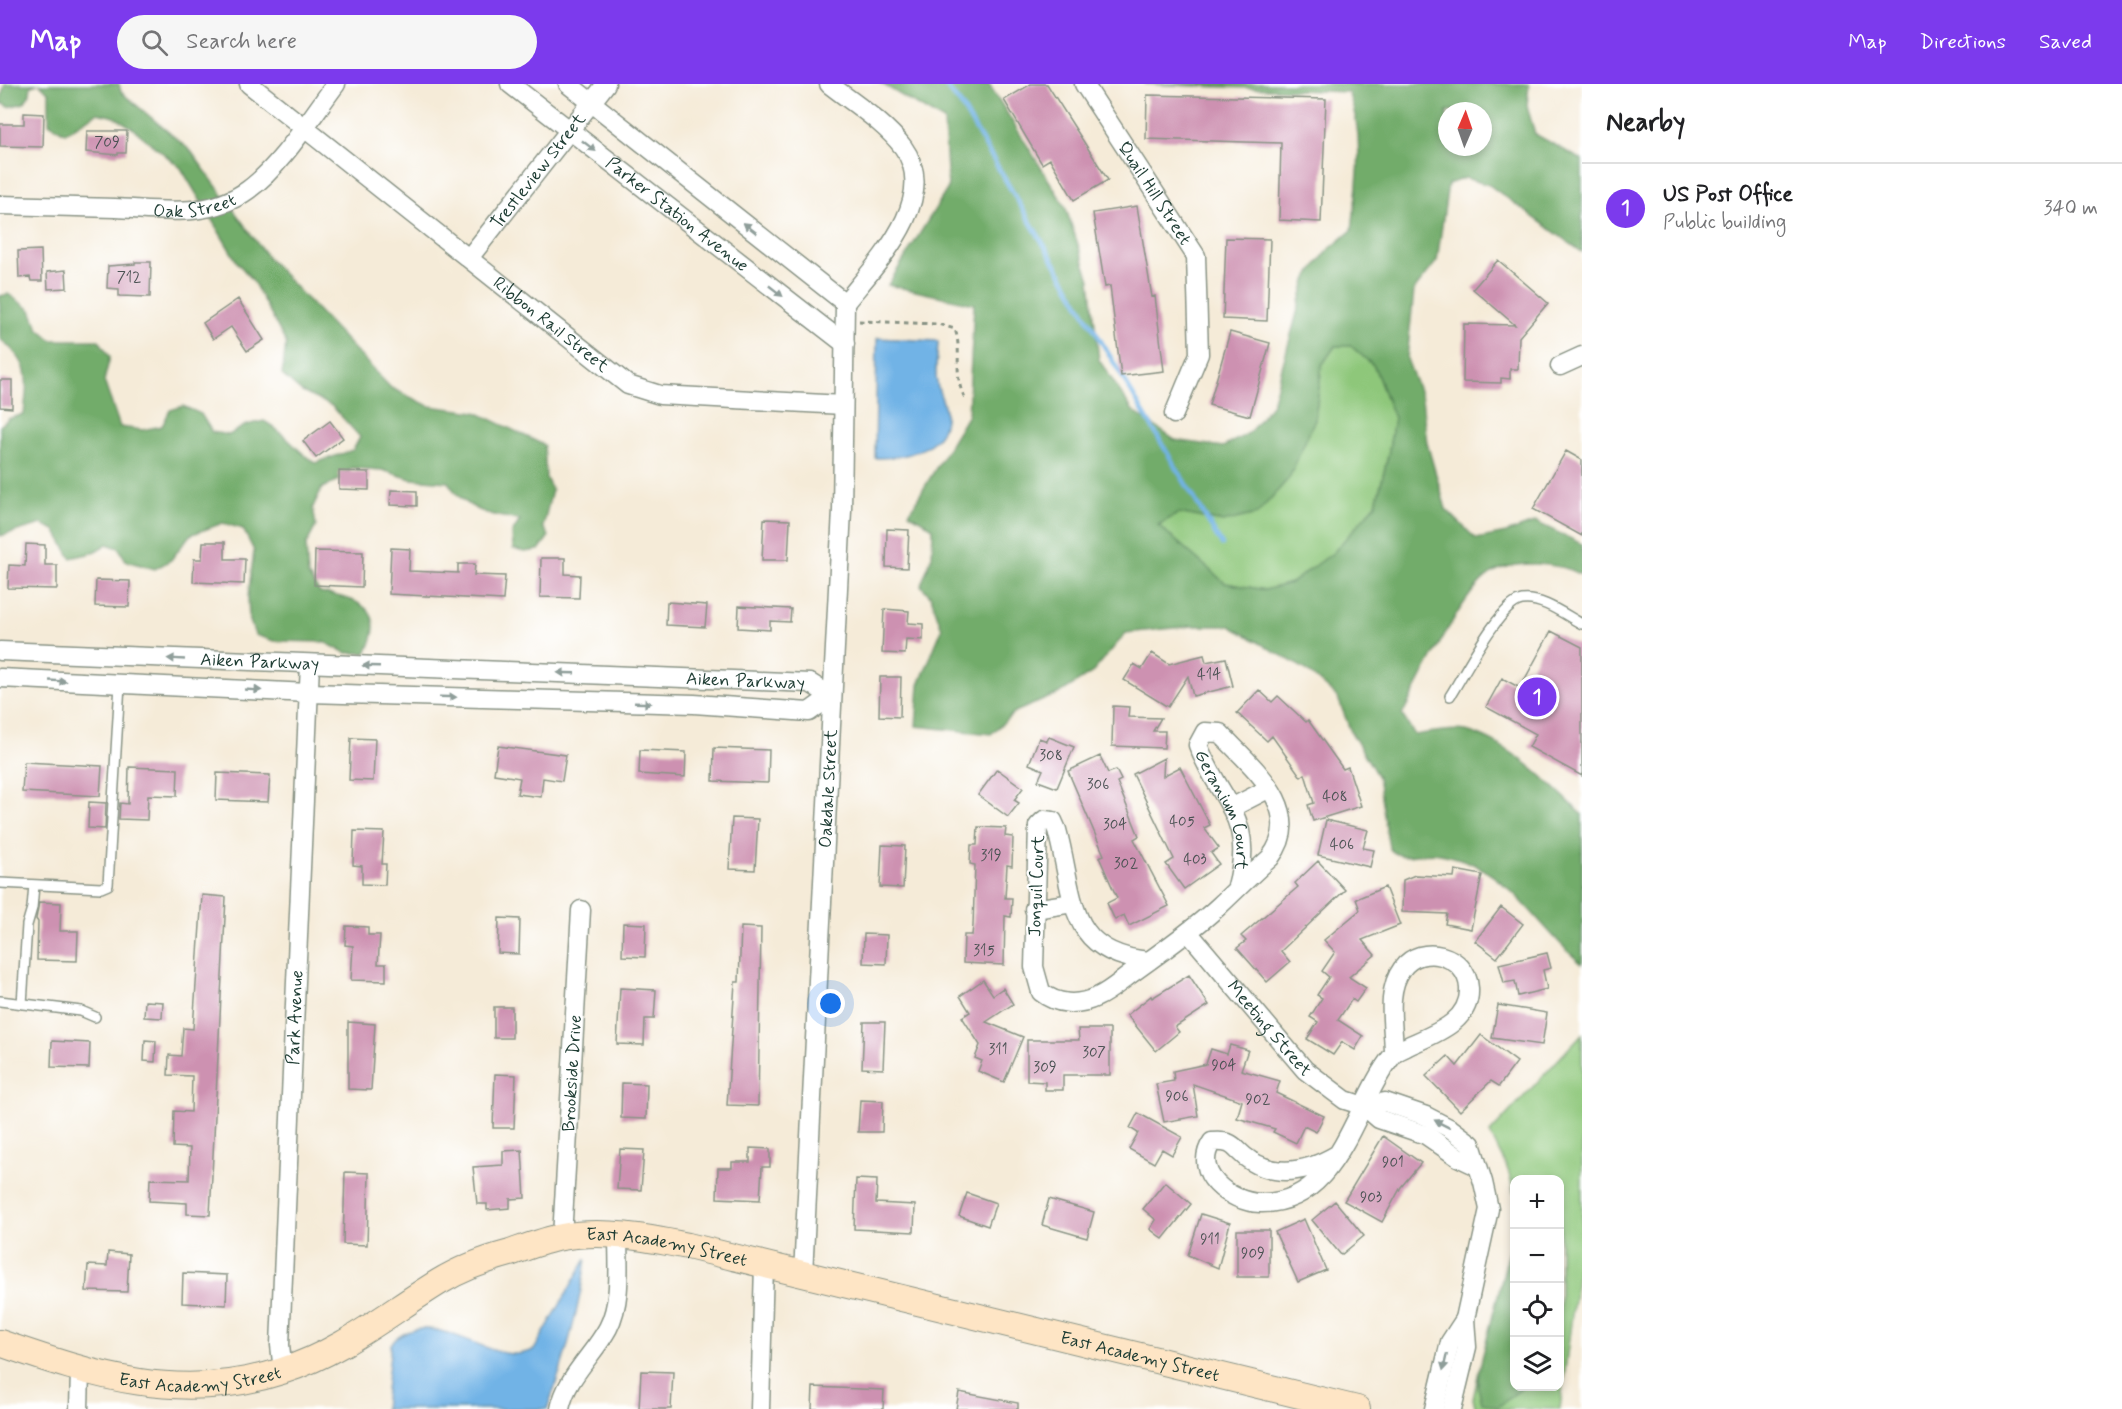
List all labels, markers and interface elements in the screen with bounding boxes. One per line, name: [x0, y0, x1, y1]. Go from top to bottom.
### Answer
search box: [117, 15, 537, 69]
text: Map: [30, 24, 81, 61]
icon: search: [138, 26, 171, 59]
text: Search here: [186, 28, 297, 56]
text: Map: [1848, 28, 1887, 56]
text: Directions: [1920, 28, 2006, 56]
text: Saved: [2039, 28, 2092, 56]
north arrow: [1438, 102, 1492, 156]
text: Nearby: [1606, 106, 1685, 140]
street label: Trestleview Street: [485, 108, 592, 234]
house number: 709: [94, 133, 120, 153]
street label: Quail Hill Street: [1112, 137, 1197, 250]
one-way arrow: [581, 139, 597, 152]
street label: Parker Station Avenue: [600, 152, 753, 278]
text: US Post Office: [1663, 181, 1793, 209]
street label: Oak Street: [153, 188, 241, 224]
text: 1: [1621, 195, 1630, 222]
text: 340 m: [2043, 195, 2098, 222]
text: Public building: [1663, 209, 1786, 236]
one-way arrow: [742, 222, 757, 234]
house number: 712: [117, 268, 141, 288]
street label: Ribbon Rail Street: [488, 271, 614, 379]
one-way arrow: [769, 284, 784, 296]
street label: Aiken Parkway: [200, 648, 320, 677]
one-way arrow: [167, 654, 186, 663]
one-way arrow: [362, 661, 381, 670]
house number: 414: [1197, 665, 1221, 685]
street label: Aiken Parkway: [685, 667, 805, 696]
one-way arrow: [557, 668, 576, 678]
pin: 1: [1518, 674, 1556, 720]
one-way arrow: [49, 677, 68, 686]
one-way arrow: [244, 686, 263, 695]
one-way arrow: [439, 692, 458, 701]
one-way arrow: [633, 698, 652, 708]
street label: Oakdale Street: [814, 728, 844, 849]
house number: 308: [1039, 746, 1063, 766]
street label: Geranium Court: [1188, 746, 1253, 872]
house number: 306: [1087, 775, 1109, 795]
house number: 408: [1322, 787, 1348, 807]
house number: 405: [1169, 812, 1195, 832]
house number: 304: [1103, 815, 1127, 835]
street label: Jonquil Court: [1023, 834, 1051, 937]
house number: 406: [1330, 835, 1354, 855]
house number: 319: [980, 846, 1002, 866]
house number: 403: [1183, 850, 1207, 870]
house number: 302: [1114, 854, 1138, 874]
house number: 315: [973, 941, 995, 961]
street label: Park Avenue: [281, 970, 310, 1065]
street label: Meeting Street: [1221, 975, 1315, 1083]
your location: [816, 989, 845, 1018]
street label: Brookside Drive: [557, 1014, 588, 1133]
house number: 311: [988, 1040, 1008, 1060]
house number: 307: [1082, 1043, 1106, 1063]
house number: 904: [1212, 1056, 1237, 1076]
house number: 309: [1033, 1058, 1057, 1078]
house number: 906: [1165, 1087, 1189, 1107]
house number: 902: [1246, 1090, 1270, 1110]
one-way arrow: [1433, 1119, 1450, 1129]
house number: 901: [1382, 1153, 1404, 1173]
map controls: [1510, 1175, 1564, 1391]
button: +: [1510, 1175, 1564, 1229]
house number: 903: [1360, 1188, 1382, 1208]
street label: East Academy Street: [586, 1223, 750, 1273]
button: −: [1510, 1229, 1564, 1283]
house number: 911: [1200, 1230, 1220, 1250]
house number: 909: [1241, 1244, 1265, 1264]
button: locate: [1510, 1283, 1564, 1337]
street label: East Academy Street: [1057, 1326, 1222, 1388]
button: layers: [1510, 1337, 1564, 1391]
one-way arrow: [1440, 1353, 1450, 1372]
street label: East Academy Street: [117, 1361, 284, 1399]

